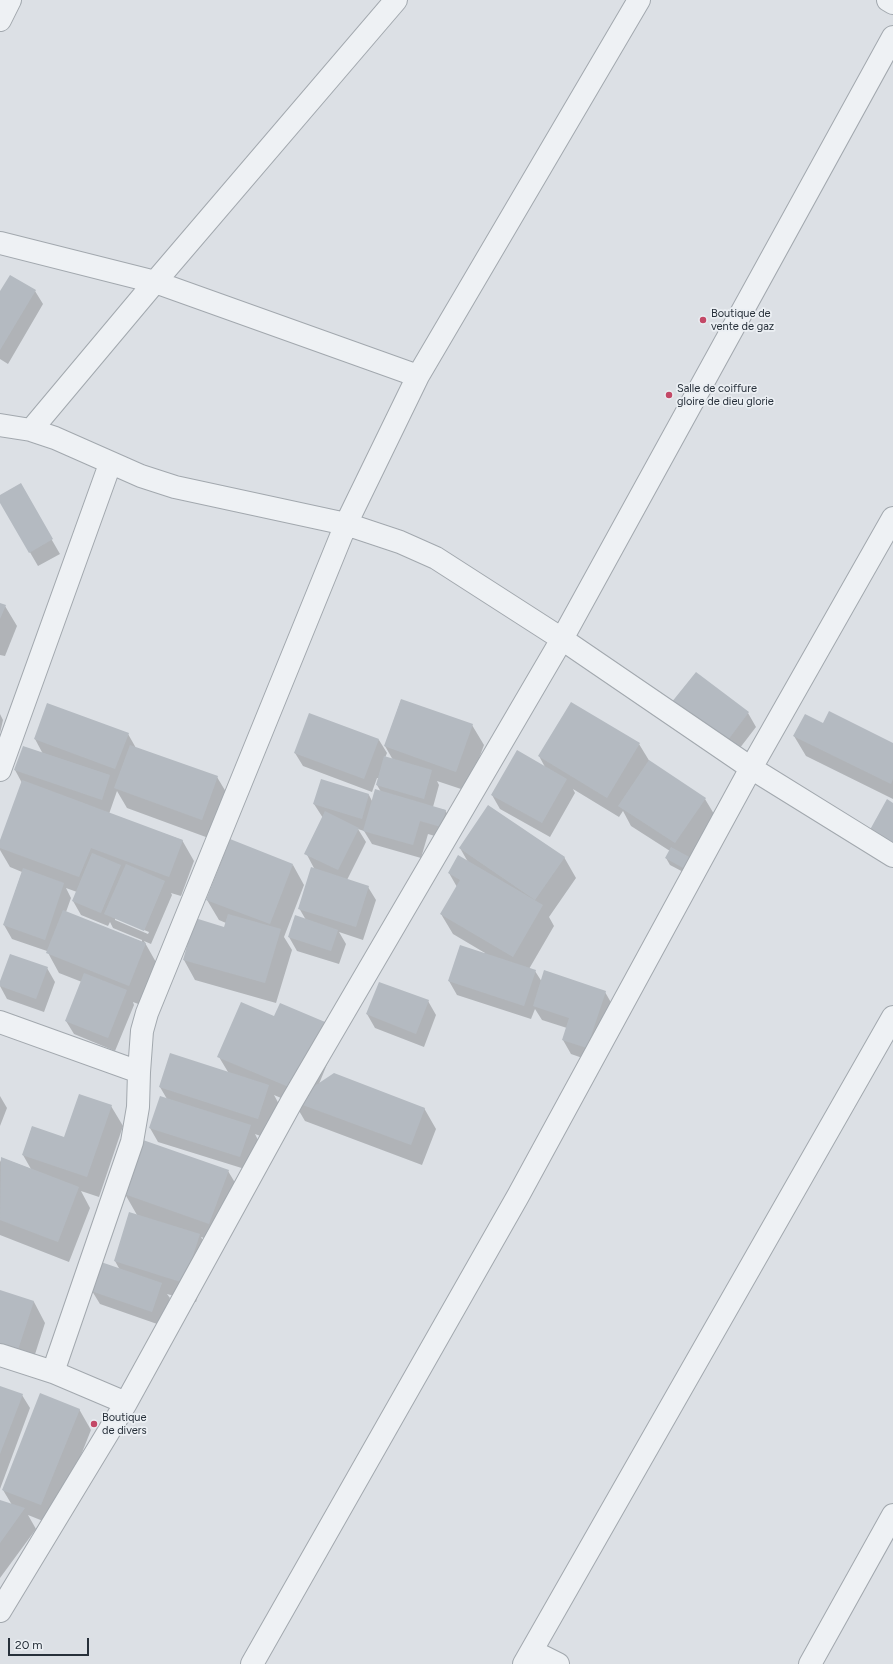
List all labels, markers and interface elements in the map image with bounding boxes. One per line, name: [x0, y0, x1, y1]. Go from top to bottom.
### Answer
place label: Boutique de vente de gaz: [711, 307, 774, 333]
marker: Boutique de vente de gaz: [698, 315, 708, 325]
place label: Salle de coiffure gloire de dieu glorie: [677, 382, 774, 408]
marker: Salle de coiffure gloire de dieu glorie: [664, 390, 674, 400]
place label: Boutique de divers: [102, 1411, 147, 1437]
marker: Boutique de divers: [89, 1419, 99, 1429]
scale bar: [10, 1630, 91, 1656]
text: 20 m: [15, 1638, 43, 1652]

